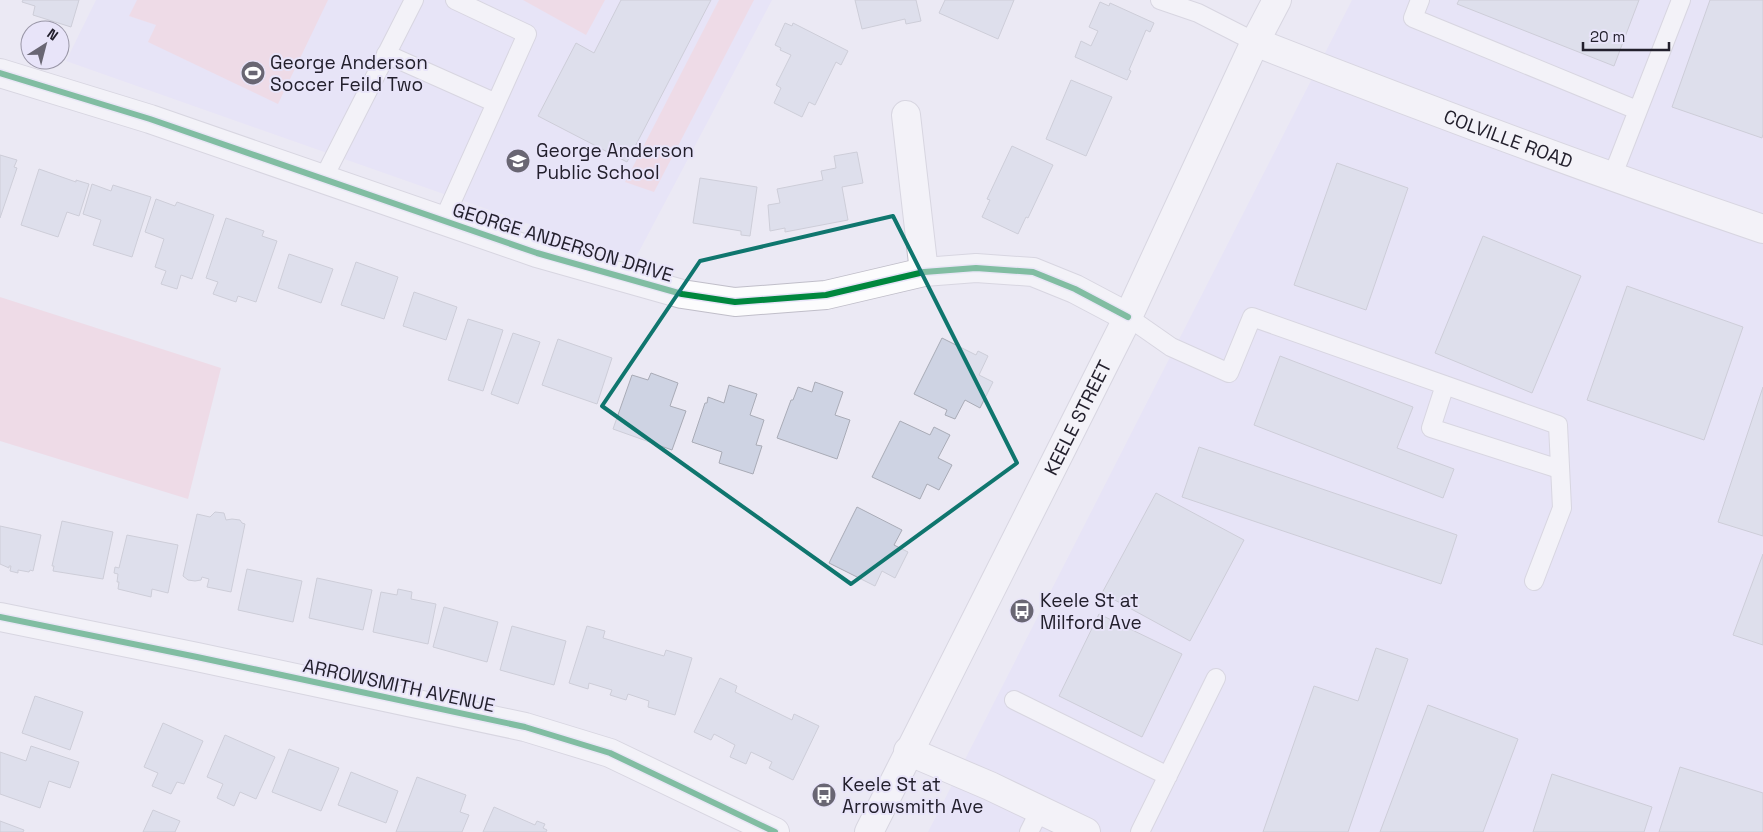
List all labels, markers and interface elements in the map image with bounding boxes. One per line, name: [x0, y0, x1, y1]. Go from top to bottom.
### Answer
north arrow: [20, 20, 70, 70]
scale bar: [1583, 20, 1669, 52]
text: N: [44, 24, 62, 45]
text: 20 m: [1590, 27, 1625, 46]
place label: George Anderson Soccer Feild Two: [270, 50, 428, 97]
sports icon: George Anderson Soccer Feild Two: [240, 60, 266, 86]
street label: COLVILLE ROAD: [1440, 104, 1576, 174]
place label: George Anderson Public School: [536, 138, 694, 185]
school or university icon: George Anderson Public School: [505, 148, 531, 174]
street label: GEORGE ANDERSON DRIVE: [450, 197, 676, 288]
street label: KEELE STREET: [1038, 356, 1117, 480]
place label: Keele St at Milford Ave: [1040, 588, 1142, 635]
bus stop icon: Keele St at Milford Ave: [1009, 598, 1035, 624]
street label: ARROWSMITH AVENUE: [301, 653, 497, 718]
place label: Keele St at Arrowsmith Ave: [842, 772, 983, 819]
bus stop icon: Keele St at Arrowsmith Ave: [811, 782, 837, 808]

